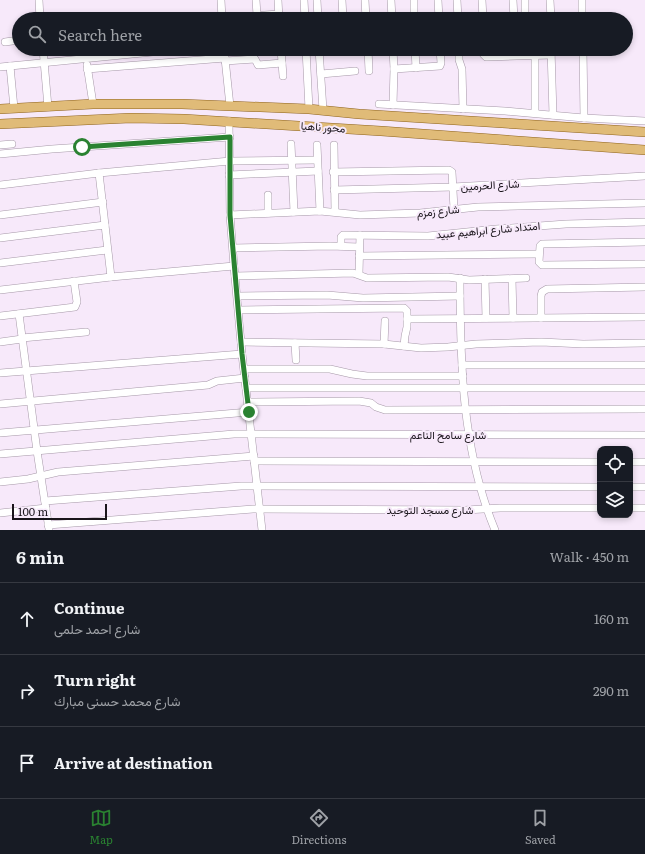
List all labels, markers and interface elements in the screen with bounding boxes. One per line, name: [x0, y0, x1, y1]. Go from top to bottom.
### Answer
search box: [12, 12, 633, 56]
icon: search: [26, 23, 48, 45]
text: Search here: [58, 23, 142, 46]
street label: محور ناهيا: [300, 116, 346, 136]
route start: [73, 138, 91, 156]
street label: شارع الحرمين: [460, 174, 520, 195]
street label: شارع زمزم: [416, 200, 461, 221]
street label: امتداد شارع ابراهيم عبيد: [435, 216, 541, 243]
route end: [240, 403, 258, 421]
street label: شارع سامح الناعم: [410, 426, 487, 443]
map controls: [597, 446, 633, 518]
button: locate: [597, 446, 633, 482]
button: layers: [597, 482, 633, 518]
street label: شارع مسجد التوحيد: [387, 501, 474, 518]
scale bar: [12, 502, 107, 521]
text: 100 m: [18, 503, 48, 519]
text: 6 min: [16, 544, 64, 569]
text: Walk · 450 m: [550, 547, 629, 566]
text: Continue: [54, 596, 124, 619]
icon: ahead: [16, 608, 38, 630]
text: 160 m: [594, 609, 629, 628]
text: شارع احمد حلمى: [54, 619, 140, 638]
text: Turn right: [54, 668, 136, 691]
icon: right: [16, 680, 38, 702]
text: 290 m: [593, 681, 629, 700]
text: شارع محمد حسنى مبارك: [54, 691, 180, 710]
text: Arrive at destination: [54, 751, 213, 774]
icon: arrive: [16, 752, 38, 774]
tab: Map: [89, 807, 113, 847]
tab: Directions: [291, 807, 346, 847]
tab: Saved: [525, 807, 556, 847]

